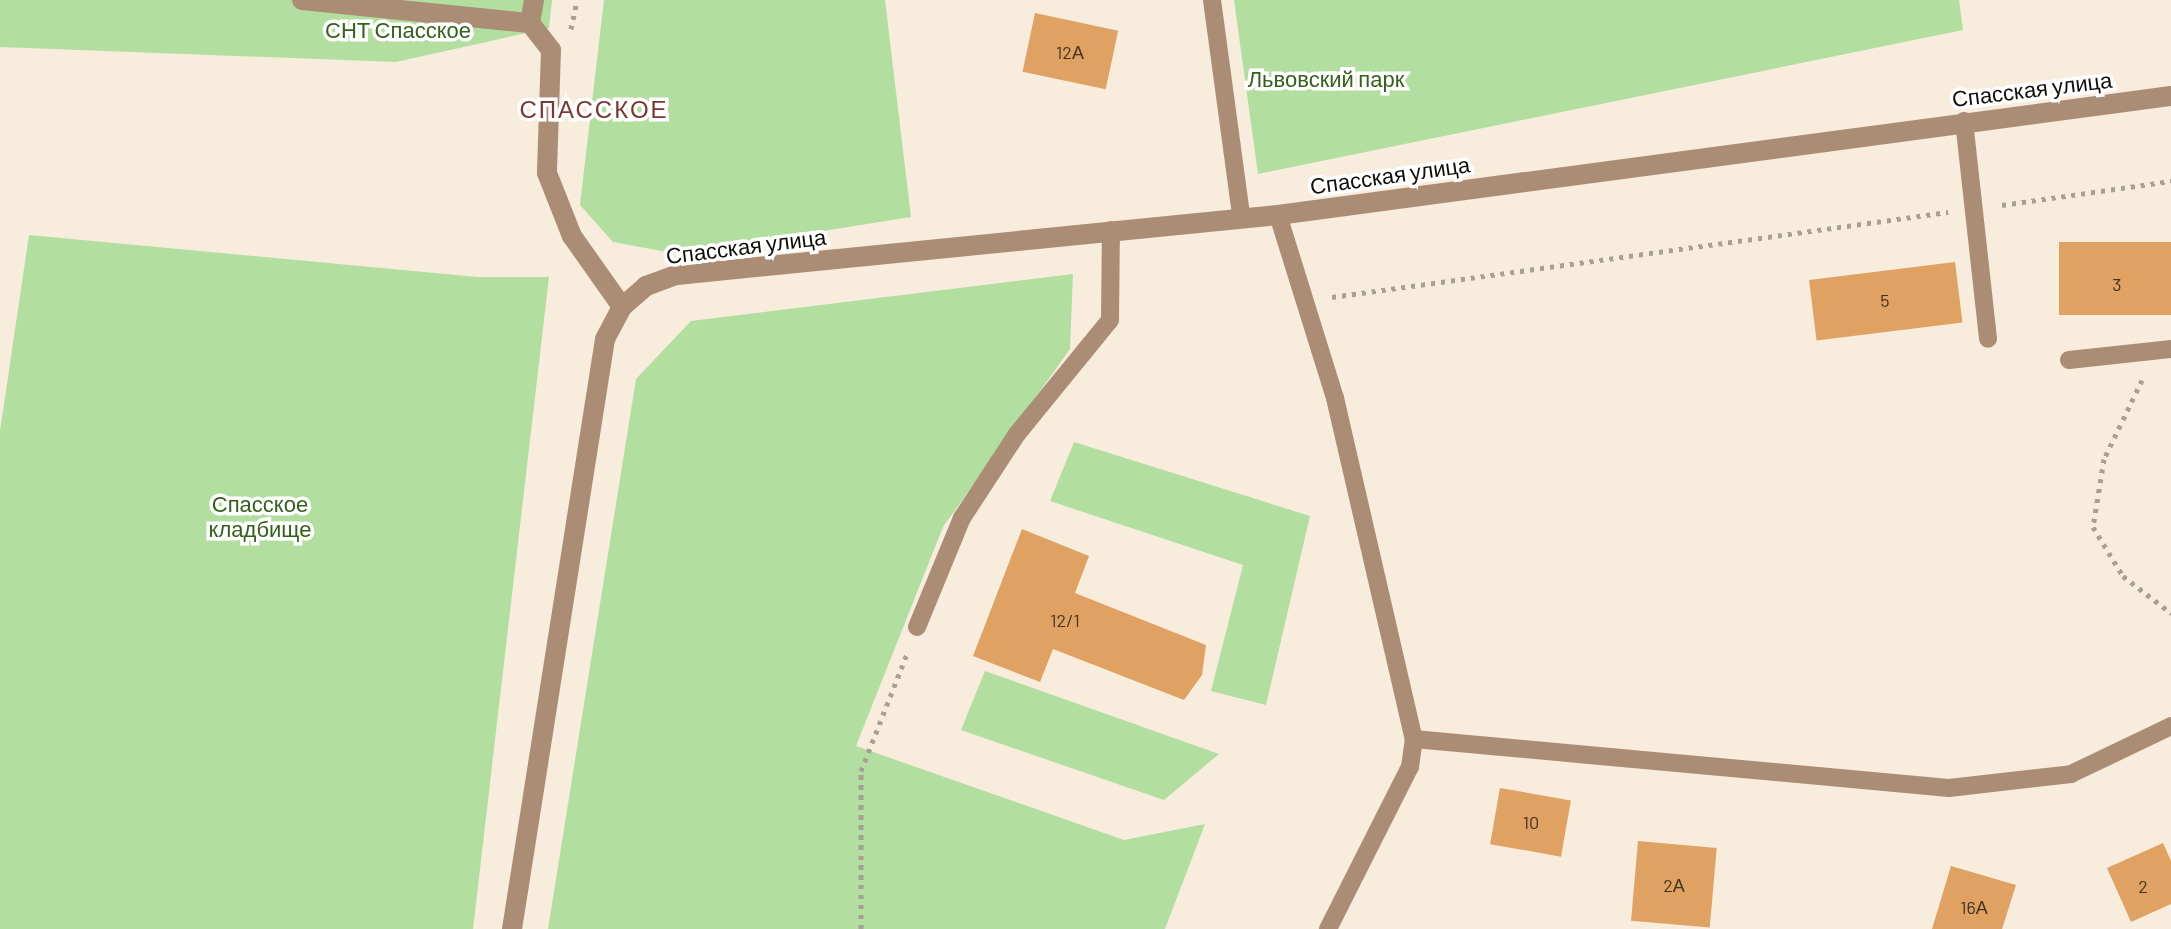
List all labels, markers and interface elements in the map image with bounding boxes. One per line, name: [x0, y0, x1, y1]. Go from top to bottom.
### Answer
park label: СНТ Спасское: [325, 17, 471, 43]
house number: 12А: [1056, 41, 1084, 63]
park label: Львовский парк: [1248, 66, 1404, 92]
street label: Спасская улица: [1950, 66, 2114, 112]
district label: СПАССКОЕ: [519, 95, 669, 123]
street label: Спасская улица: [1308, 151, 1472, 199]
street label: Спасская улица: [664, 223, 828, 269]
house number: 3: [2112, 273, 2122, 295]
house number: 5: [1880, 289, 1890, 311]
park label: Спасское кладбище: [209, 490, 311, 542]
house number: 12/1: [1050, 609, 1080, 631]
house number: 10: [1523, 811, 1539, 833]
house number: 2А: [1663, 874, 1685, 896]
house number: 2: [2138, 875, 2148, 897]
house number: 16А: [1960, 896, 1988, 918]

